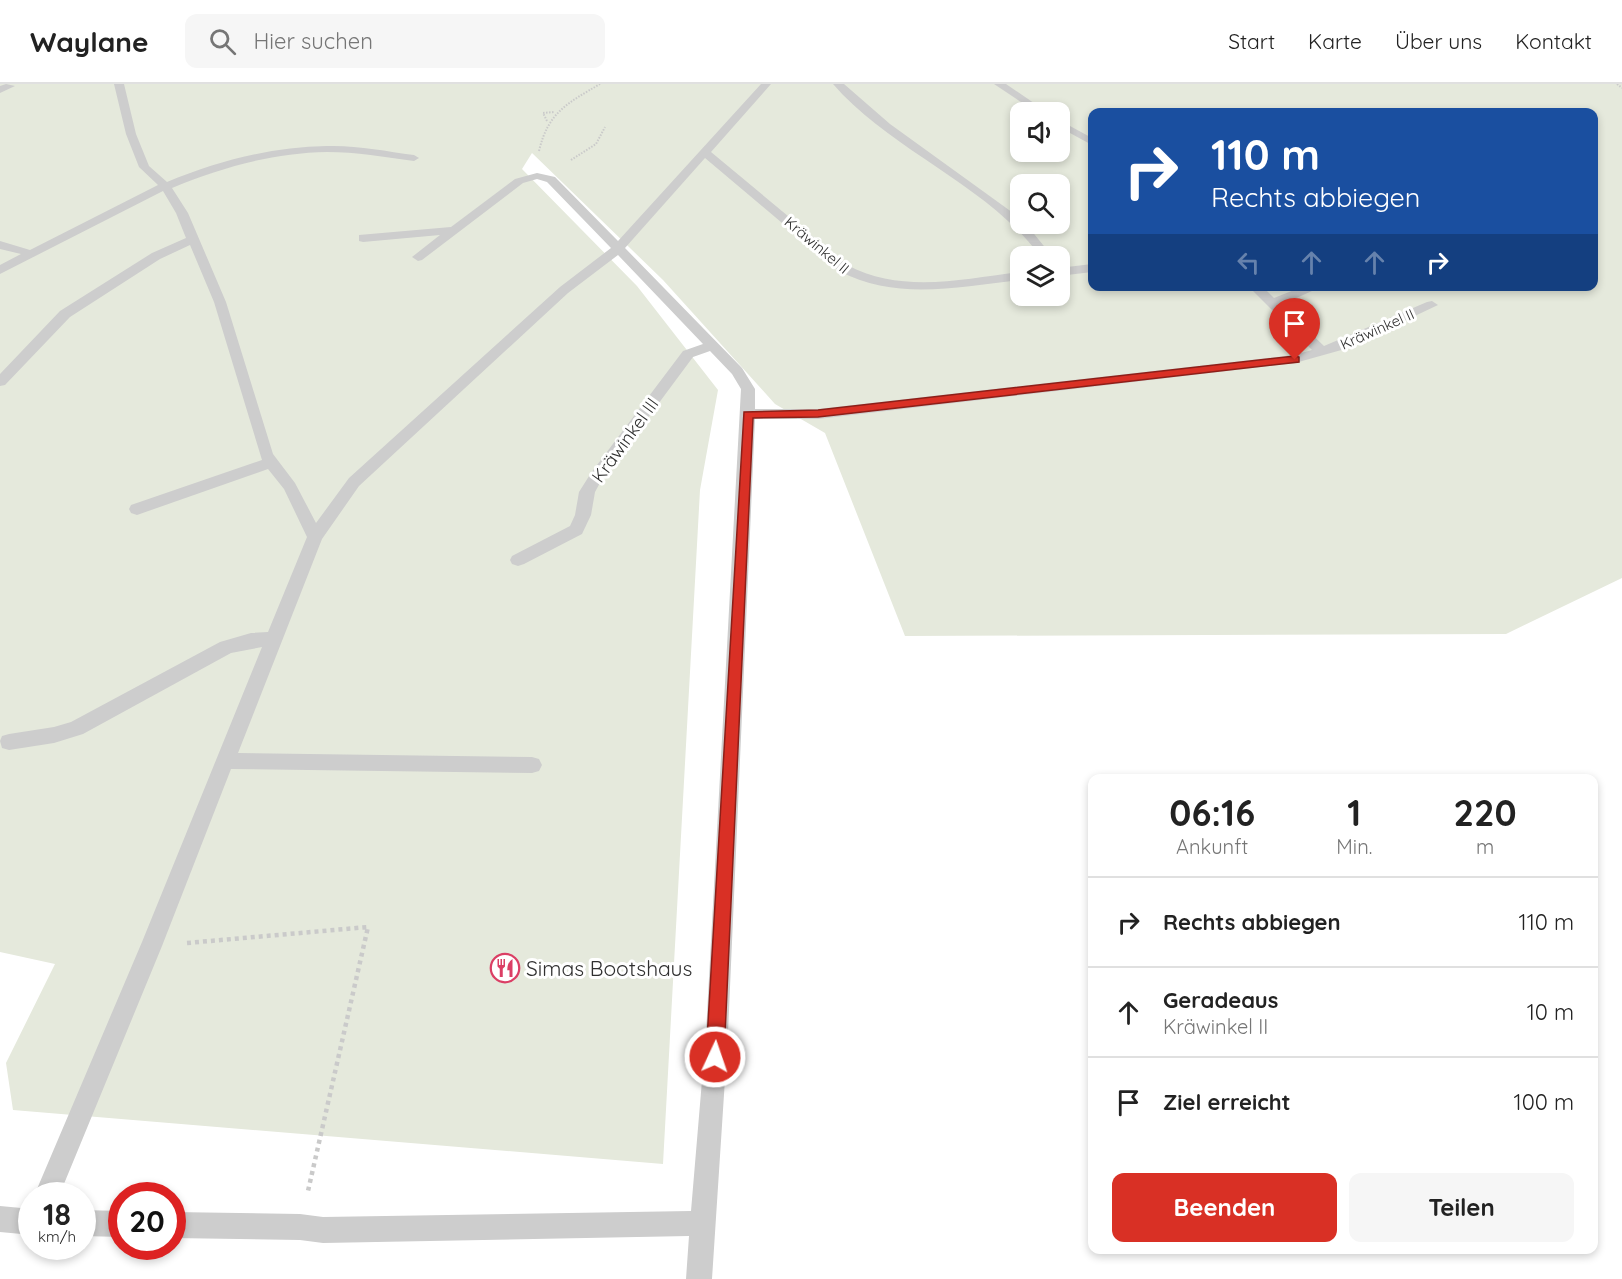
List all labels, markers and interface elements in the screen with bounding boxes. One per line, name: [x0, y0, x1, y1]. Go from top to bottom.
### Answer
search box: [185, 14, 605, 68]
text: Waylane: [30, 24, 149, 59]
icon: search: [206, 25, 239, 58]
text: Hier suchen: [254, 27, 373, 55]
text: Start: [1228, 28, 1275, 54]
text: Karte: [1308, 28, 1362, 54]
text: Über uns: [1395, 28, 1482, 54]
text: Kontakt: [1515, 28, 1592, 54]
map controls: [1010, 102, 1070, 306]
button: sound: [1010, 102, 1070, 162]
text: 110 m: [1211, 128, 1320, 181]
icon: right: [1112, 132, 1190, 210]
button: search: [1010, 174, 1070, 234]
text: Rechts abbiegen: [1211, 180, 1420, 214]
street label: Kräwinkel II: [781, 212, 853, 278]
button: layers: [1010, 246, 1070, 306]
icon: left: [1232, 246, 1265, 279]
icon: ahead: [1295, 246, 1328, 279]
icon: ahead: [1358, 246, 1391, 279]
icon: right: [1421, 246, 1454, 279]
pin: [1269, 298, 1320, 360]
street label: Kräwinkel II: [1337, 304, 1417, 354]
icon: arrive: [1278, 307, 1311, 340]
street label: Kräwinkel III: [587, 393, 663, 487]
text: 06:16: [1169, 790, 1255, 835]
text: 1: [1347, 790, 1361, 835]
text: 220: [1454, 790, 1517, 835]
text: Ankunft: [1176, 834, 1248, 859]
text: Min.: [1336, 834, 1372, 859]
text: m: [1476, 834, 1494, 859]
icon: right: [1112, 906, 1145, 939]
text: Rechts abbiegen: [1163, 908, 1341, 936]
text: 110 m: [1519, 908, 1574, 936]
restaurant icon: Simas Bootshaus: [489, 952, 521, 984]
place label: Simas Bootshaus: [526, 955, 692, 981]
text: Geradeaus: [1163, 986, 1278, 1014]
icon: ahead: [1112, 996, 1145, 1029]
text: 10 m: [1527, 998, 1574, 1026]
text: Kräwinkel II: [1163, 1014, 1268, 1039]
position arrow: [683, 1025, 747, 1089]
icon: arrive: [1112, 1086, 1145, 1119]
text: Ziel erreicht: [1163, 1088, 1291, 1116]
text: 100 m: [1514, 1088, 1574, 1116]
button: Beenden: [1112, 1173, 1337, 1242]
button: Teilen: [1349, 1173, 1574, 1242]
speed limit sign: 20: [108, 1182, 186, 1260]
text: 18: [43, 1195, 71, 1233]
text: km/h: [38, 1227, 76, 1246]

